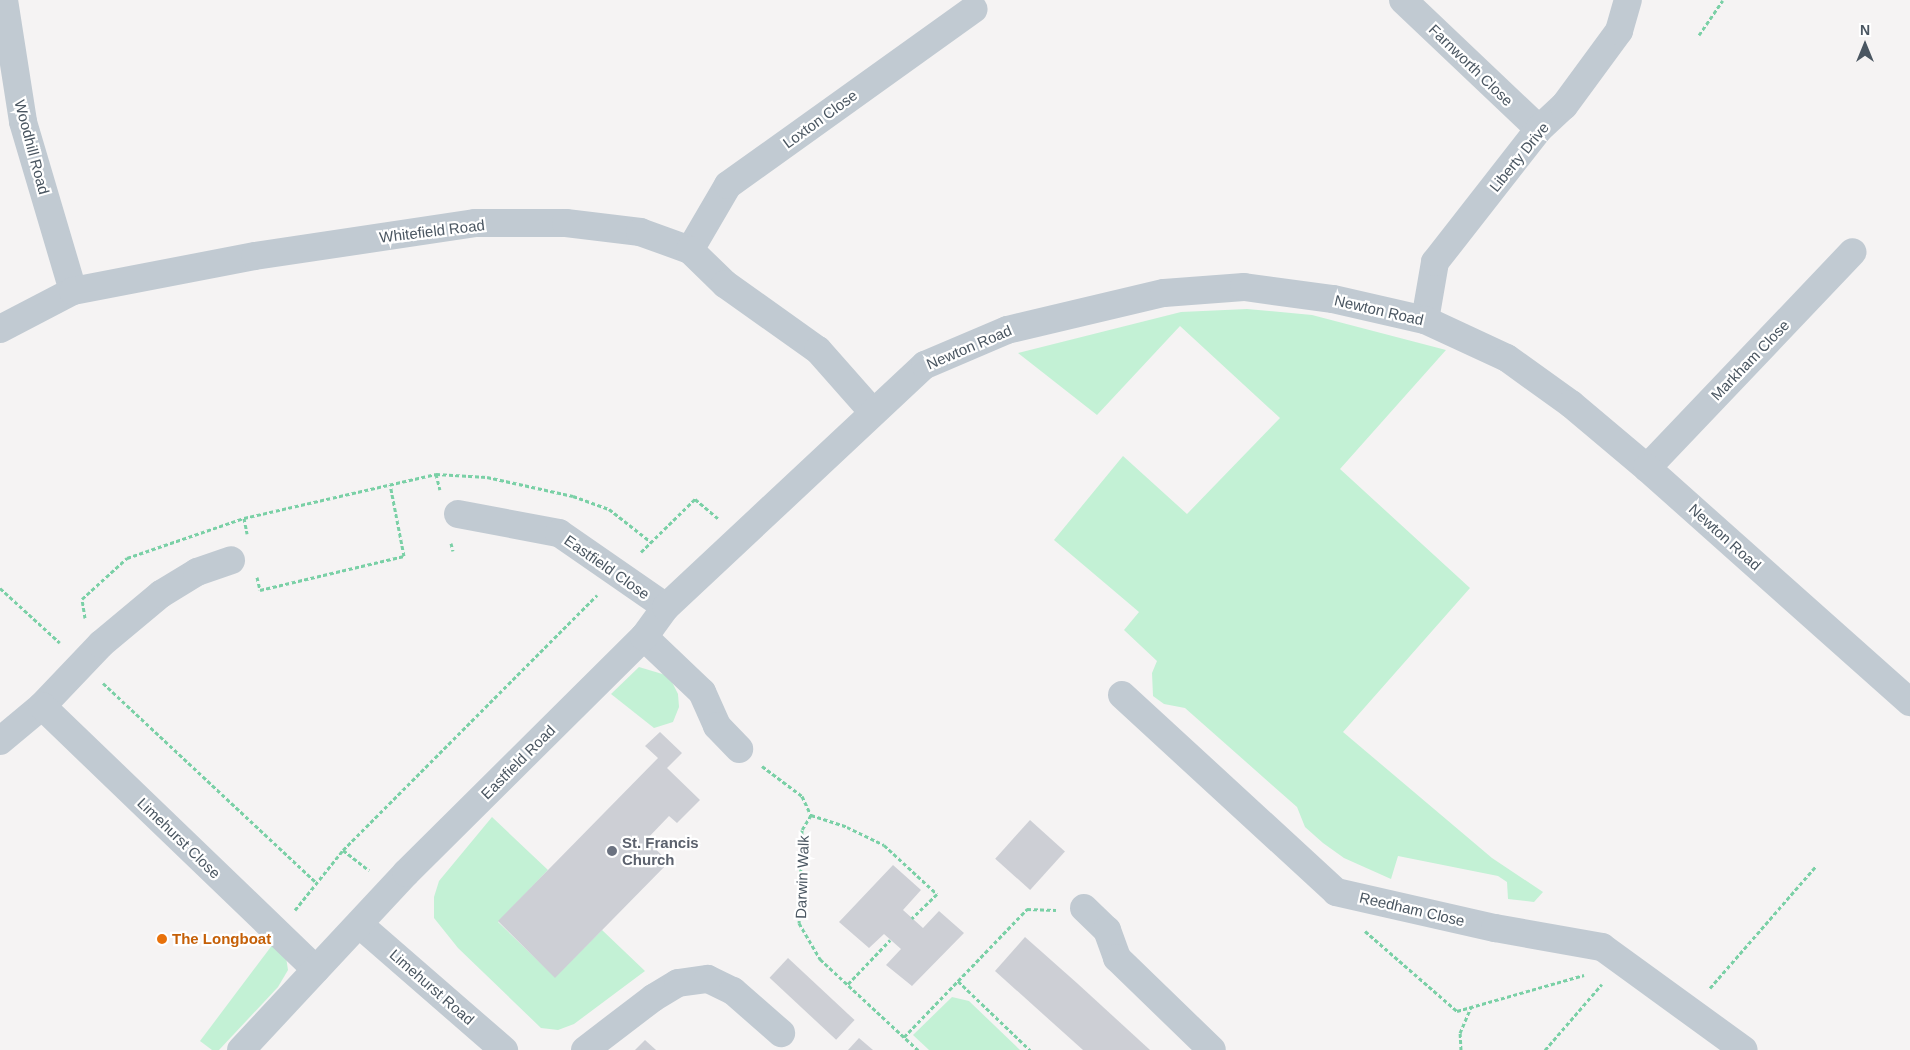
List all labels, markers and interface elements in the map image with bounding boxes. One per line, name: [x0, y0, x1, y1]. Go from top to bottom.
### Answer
street label: Farnworth Close: [1425, 20, 1517, 110]
north arrow: [1840, 20, 1890, 70]
text: N: [1860, 22, 1870, 38]
street label: Loxton Close: [779, 86, 861, 152]
street label: Woodhill Road: [11, 98, 53, 196]
street label: Liberty Drive: [1486, 119, 1552, 195]
street label: Whitefield Road: [378, 216, 486, 246]
street label: Newton Road: [1333, 291, 1425, 329]
street label: Markham Close: [1707, 316, 1793, 404]
street label: Newton Road: [924, 321, 1014, 373]
street label: Newton Road: [1685, 500, 1765, 574]
street label: Eastfield Close: [561, 531, 653, 603]
street label: Eastfield Road: [477, 721, 559, 803]
street label: Limehurst Close: [134, 794, 224, 882]
place label: St. Francis Church: [622, 833, 699, 868]
street label: Darwin Walk: [792, 835, 812, 919]
marker: St. Francis Church: [606, 845, 618, 857]
street label: Reedham Close: [1358, 888, 1466, 930]
place label: The Longboat: [172, 930, 271, 948]
marker: The Longboat: [156, 933, 168, 945]
street label: Limehurst Road: [386, 945, 478, 1029]

